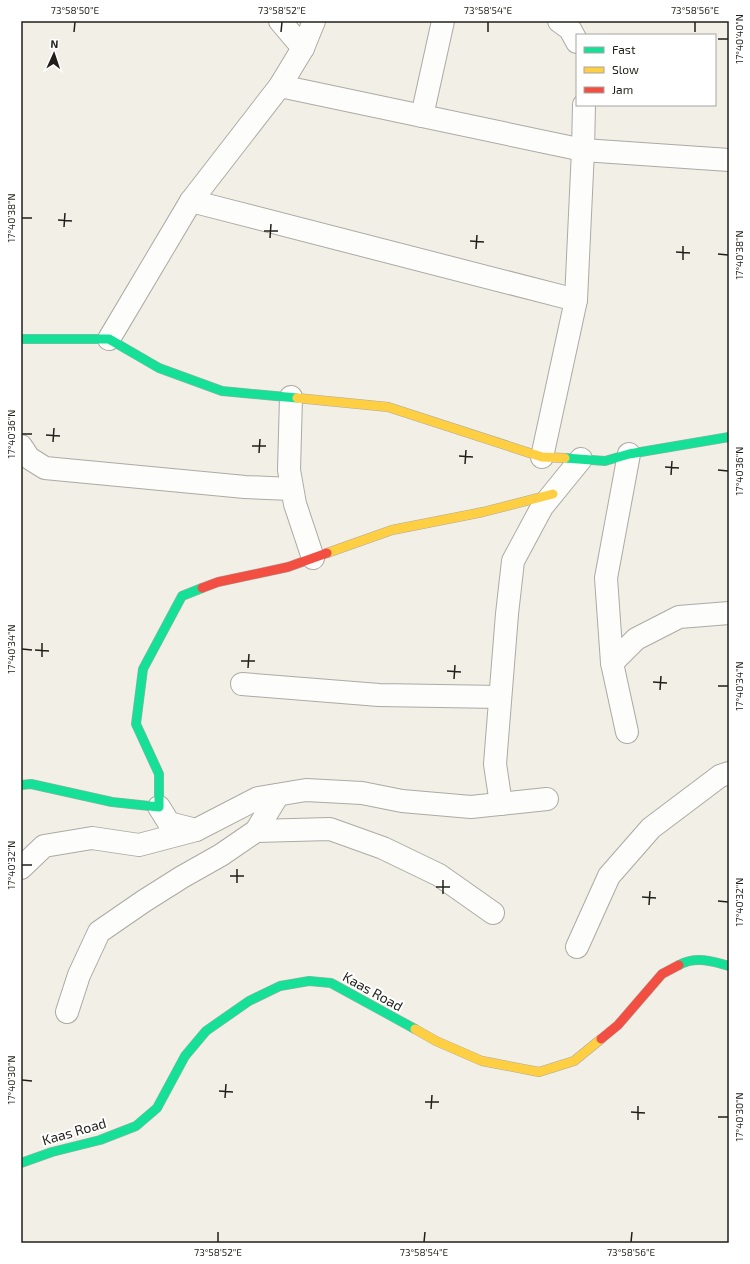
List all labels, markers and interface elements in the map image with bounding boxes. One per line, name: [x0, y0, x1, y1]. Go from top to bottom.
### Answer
text: 73°58'50"E: [51, 4, 100, 16]
text: 73°58'52"E: [258, 4, 306, 16]
text: 73°58'54"E: [464, 4, 513, 16]
text: 73°58'56"E: [671, 4, 719, 16]
text: 17°40'40"N: [733, 14, 745, 64]
north arrow: [34, 34, 74, 74]
legend: [576, 34, 716, 106]
text: N: [50, 37, 59, 50]
text: Fast: [612, 42, 636, 56]
text: Slow: [612, 62, 639, 76]
text: Jam: [612, 82, 633, 96]
text: 17°40'38"N: [5, 193, 17, 243]
text: 17°40'38"N: [733, 230, 745, 280]
text: 17°40'36"N: [5, 410, 17, 458]
text: 17°40'36"N: [733, 447, 745, 495]
text: 17°40'34"N: [5, 624, 17, 674]
text: 17°40'34"N: [733, 661, 745, 711]
text: 17°40'32"N: [5, 841, 17, 889]
text: 17°40'32"N: [733, 878, 745, 926]
street label: Kaas Road: [340, 968, 406, 1014]
text: 17°40'30"N: [5, 1055, 17, 1105]
text: 17°40'30"N: [733, 1092, 745, 1142]
street label: Kaas Road: [40, 1114, 108, 1148]
text: 73°58'52"E: [194, 1246, 242, 1258]
text: 73°58'54"E: [400, 1246, 449, 1258]
text: 73°58'56"E: [607, 1246, 655, 1258]

